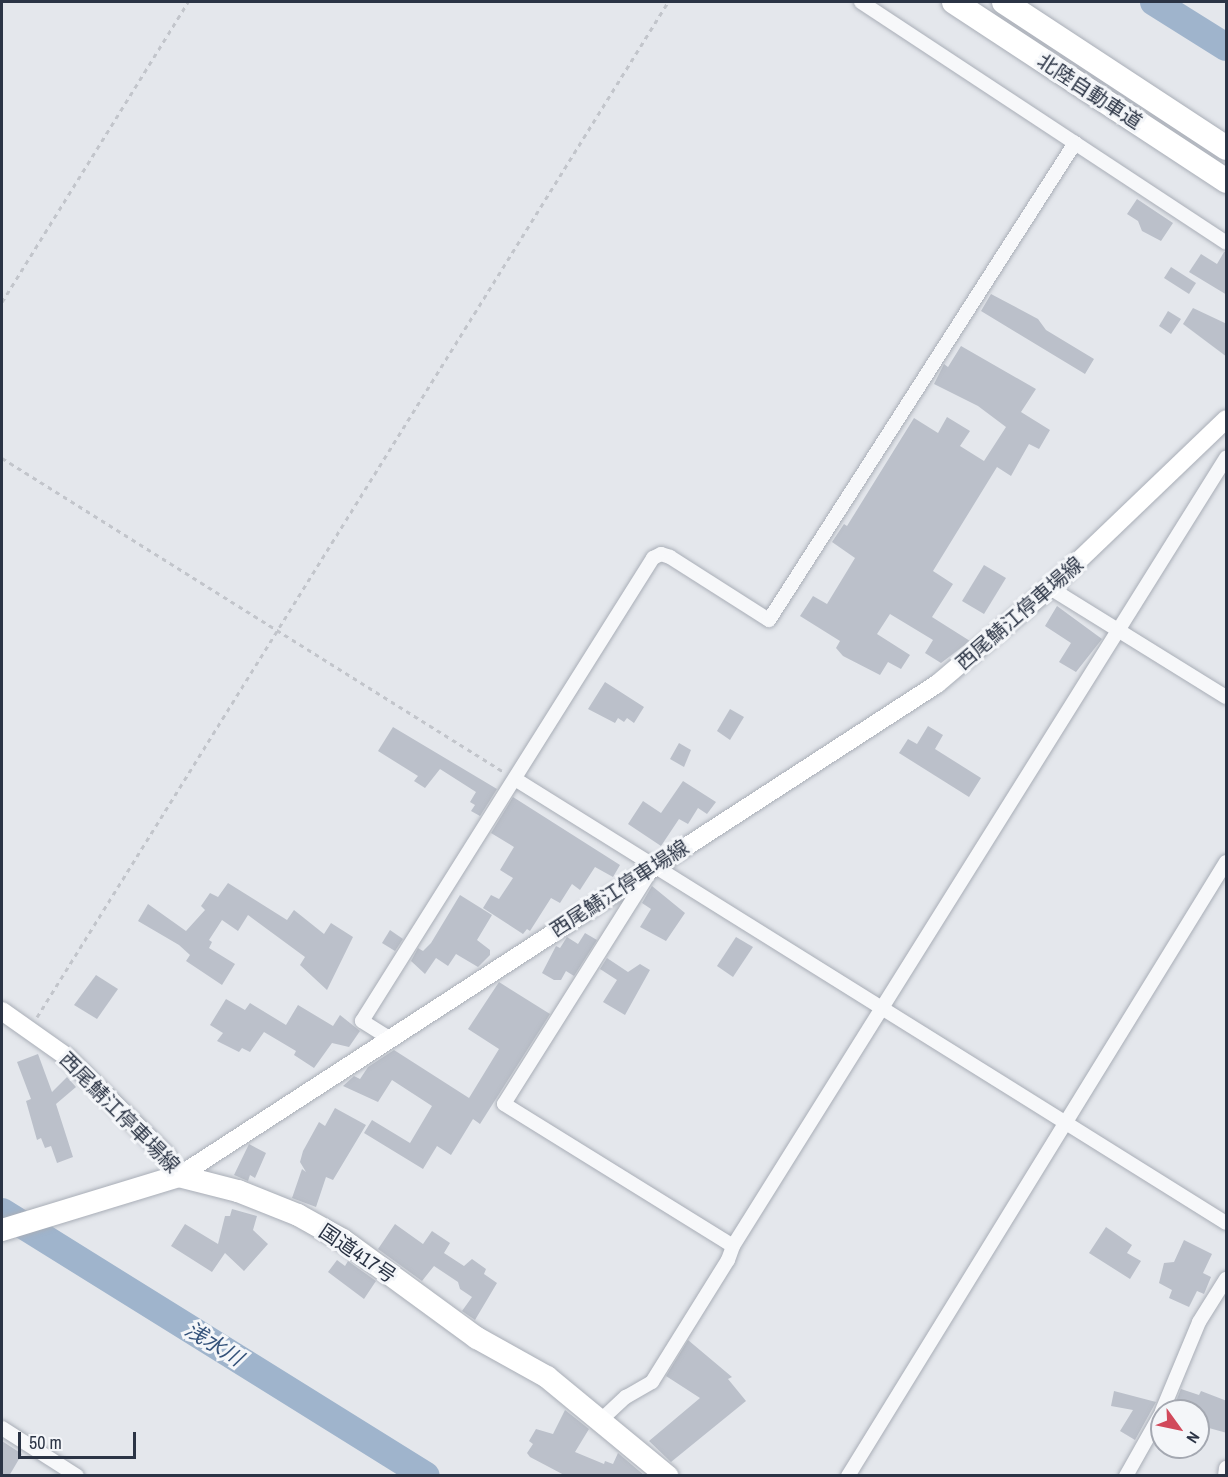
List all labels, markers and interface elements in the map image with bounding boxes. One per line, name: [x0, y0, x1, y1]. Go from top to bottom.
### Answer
street label: 北陸自動車道: [1033, 48, 1147, 134]
street label: 西尾鯖江停車場線: [951, 551, 1087, 675]
street label: 西尾鯖江停車場線: [545, 834, 693, 942]
street label: 西尾鯖江停車場線: [55, 1047, 185, 1177]
street label: 国道417号: [315, 1219, 401, 1287]
water label: 浅水川: [181, 1317, 247, 1371]
north arrow: [1150, 1399, 1210, 1459]
scale bar: [21, 1420, 140, 1458]
text: N: [1182, 1428, 1205, 1448]
text: 50 m: [29, 1430, 62, 1455]

